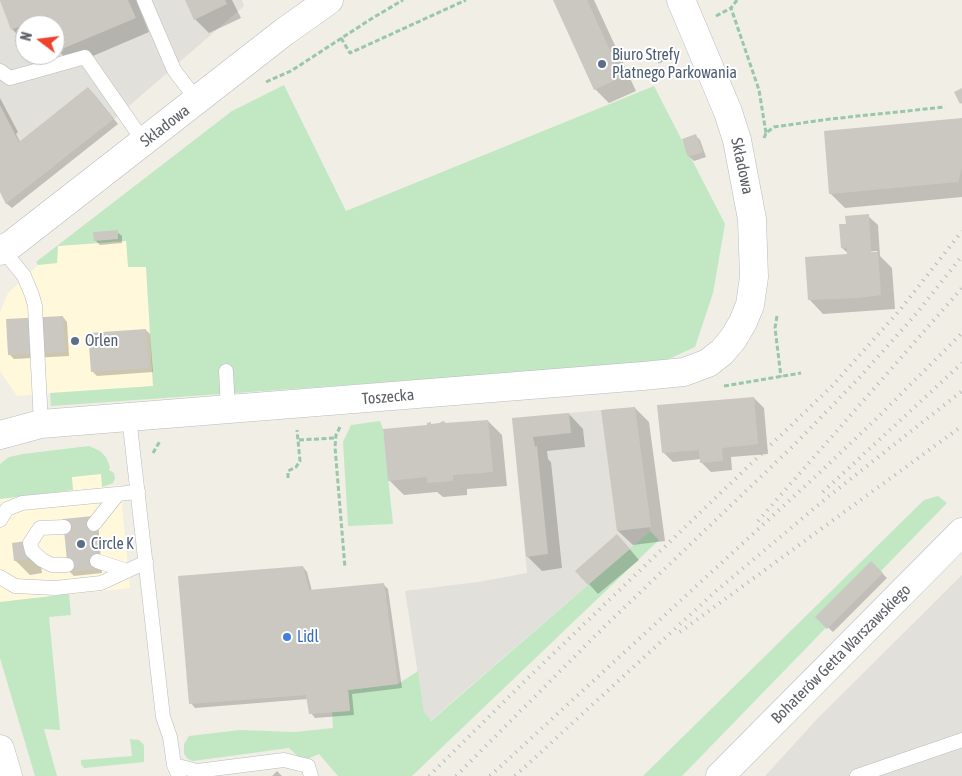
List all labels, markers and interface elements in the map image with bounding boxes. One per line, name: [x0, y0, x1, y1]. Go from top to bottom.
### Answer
north arrow: [15, 15, 65, 65]
text: N: [18, 30, 35, 42]
place label: Biuro Strefy Płatnego Parkowania: [612, 45, 737, 83]
marker: Biuro Strefy Płatnego Parkowania: [596, 58, 608, 70]
street label: Składowa: [137, 101, 193, 151]
street label: Składowa: [727, 136, 757, 196]
place label: Orlen: [85, 331, 118, 351]
marker: Orlen: [69, 335, 81, 347]
street label: Toszecka: [361, 385, 415, 409]
place label: Circle K: [91, 534, 134, 554]
marker: Circle K: [75, 538, 87, 550]
street label: Bohaterów Getta Warszawskiego: [767, 580, 915, 728]
place label: Lidl: [297, 627, 319, 647]
marker: Lidl: [281, 631, 293, 643]

